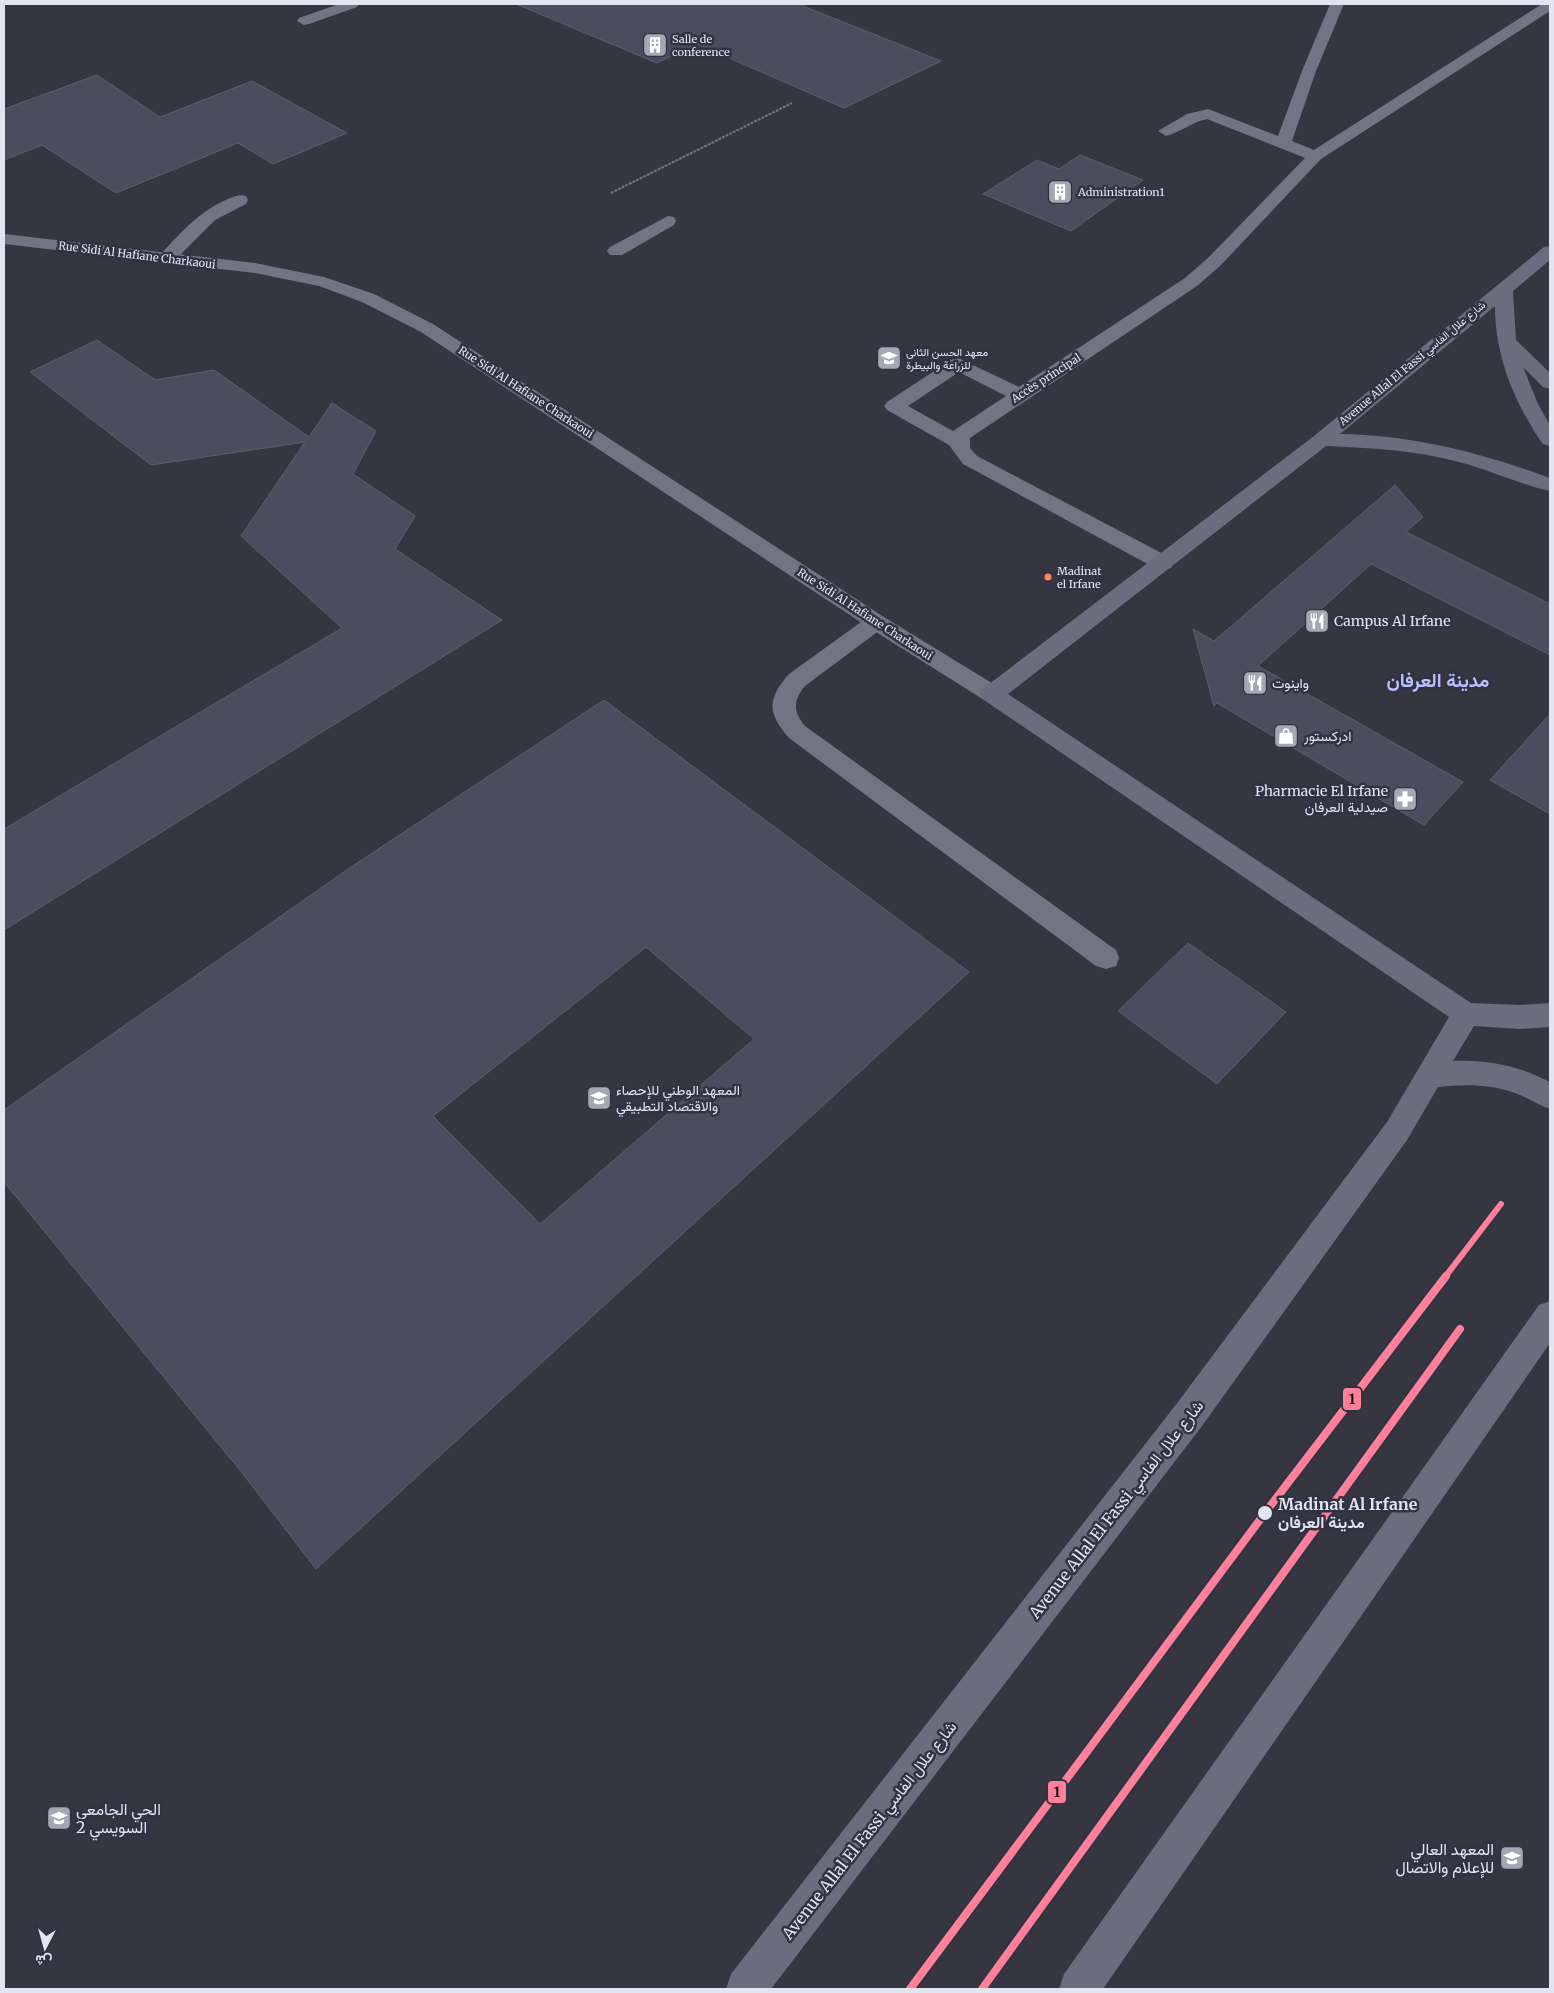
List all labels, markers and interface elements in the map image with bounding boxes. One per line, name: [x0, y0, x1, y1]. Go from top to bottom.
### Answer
building icon: Salle de conference: [642, 32, 668, 58]
place label: Salle de conference: [672, 32, 730, 59]
building icon: Administration1: [1047, 179, 1073, 205]
place label: Administration1: [1077, 185, 1164, 199]
street label: Rue Sidi Al Hafiane Charkaoui: [58, 238, 217, 272]
street label: Avenue Allal El Fassi شارع علال الفاسي: [1335, 297, 1490, 431]
street label: Rue Sidi Al Hafiane Charkaoui: [456, 343, 597, 441]
school or university icon: معهد الحسن الثاني للزراعة والبيطرة: [876, 345, 902, 371]
place label: معهد الحسن الثاني للزراعة والبيطرة: [906, 345, 988, 372]
street label: Accès principal: [1008, 350, 1084, 406]
place label: Madinat el Irfane: [1057, 564, 1102, 591]
street label: Rue Sidi Al Hafiane Charkaoui: [795, 565, 936, 663]
marker: Madinat el Irfane: [1043, 572, 1053, 582]
restaurant icon: Campus Al Irfane: [1304, 608, 1330, 634]
place label: Campus Al Irfane: [1334, 612, 1450, 630]
district label: مدينة العرفان: [1387, 668, 1489, 693]
restaurant icon: واينوت: [1242, 670, 1268, 696]
place label: واينوت: [1272, 674, 1309, 692]
shop icon: ادركستور: [1273, 723, 1299, 749]
place label: ادركستور: [1303, 727, 1352, 745]
place label: Pharmacie El Irfane صيدلية العرفان: [1255, 782, 1388, 816]
pharmacy icon: Pharmacie El Irfane صيدلية العرفان: [1392, 786, 1418, 812]
place label: المعهد الوطني للإحصاء والاقتصاد التطبيقي: [616, 1081, 740, 1118]
school or university icon: المعهد الوطني للإحصاء والاقتصاد التطبيقي: [586, 1085, 612, 1111]
line badge: 1: [1342, 1387, 1362, 1411]
text: 1: [1349, 1390, 1356, 1408]
street label: Avenue Allal El Fassi شارع علال الفاسي: [1024, 1396, 1211, 1625]
place label: Madinat Al Irfane مدينة العرفان: [1278, 1494, 1418, 1533]
marker: Madinat Al Irfane مدينة العرفان: [1256, 1504, 1274, 1522]
street label: Avenue Allal El Fassi شارع علال الفاسي: [777, 1717, 964, 1946]
line badge: 1: [1047, 1780, 1067, 1804]
text: 1: [1054, 1783, 1061, 1801]
place label: الحي الجامعي السويسي 2: [76, 1799, 161, 1841]
school or university icon: الحي الجامعي السويسي 2: [46, 1805, 72, 1831]
place label: المعهد العالي للإعلام والاتصال: [1395, 1839, 1494, 1878]
school or university icon: المعهد العالي للإعلام والاتصال: [1499, 1845, 1525, 1871]
north arrow: [20, 1923, 70, 1973]
text: ش: [34, 1951, 53, 1971]

